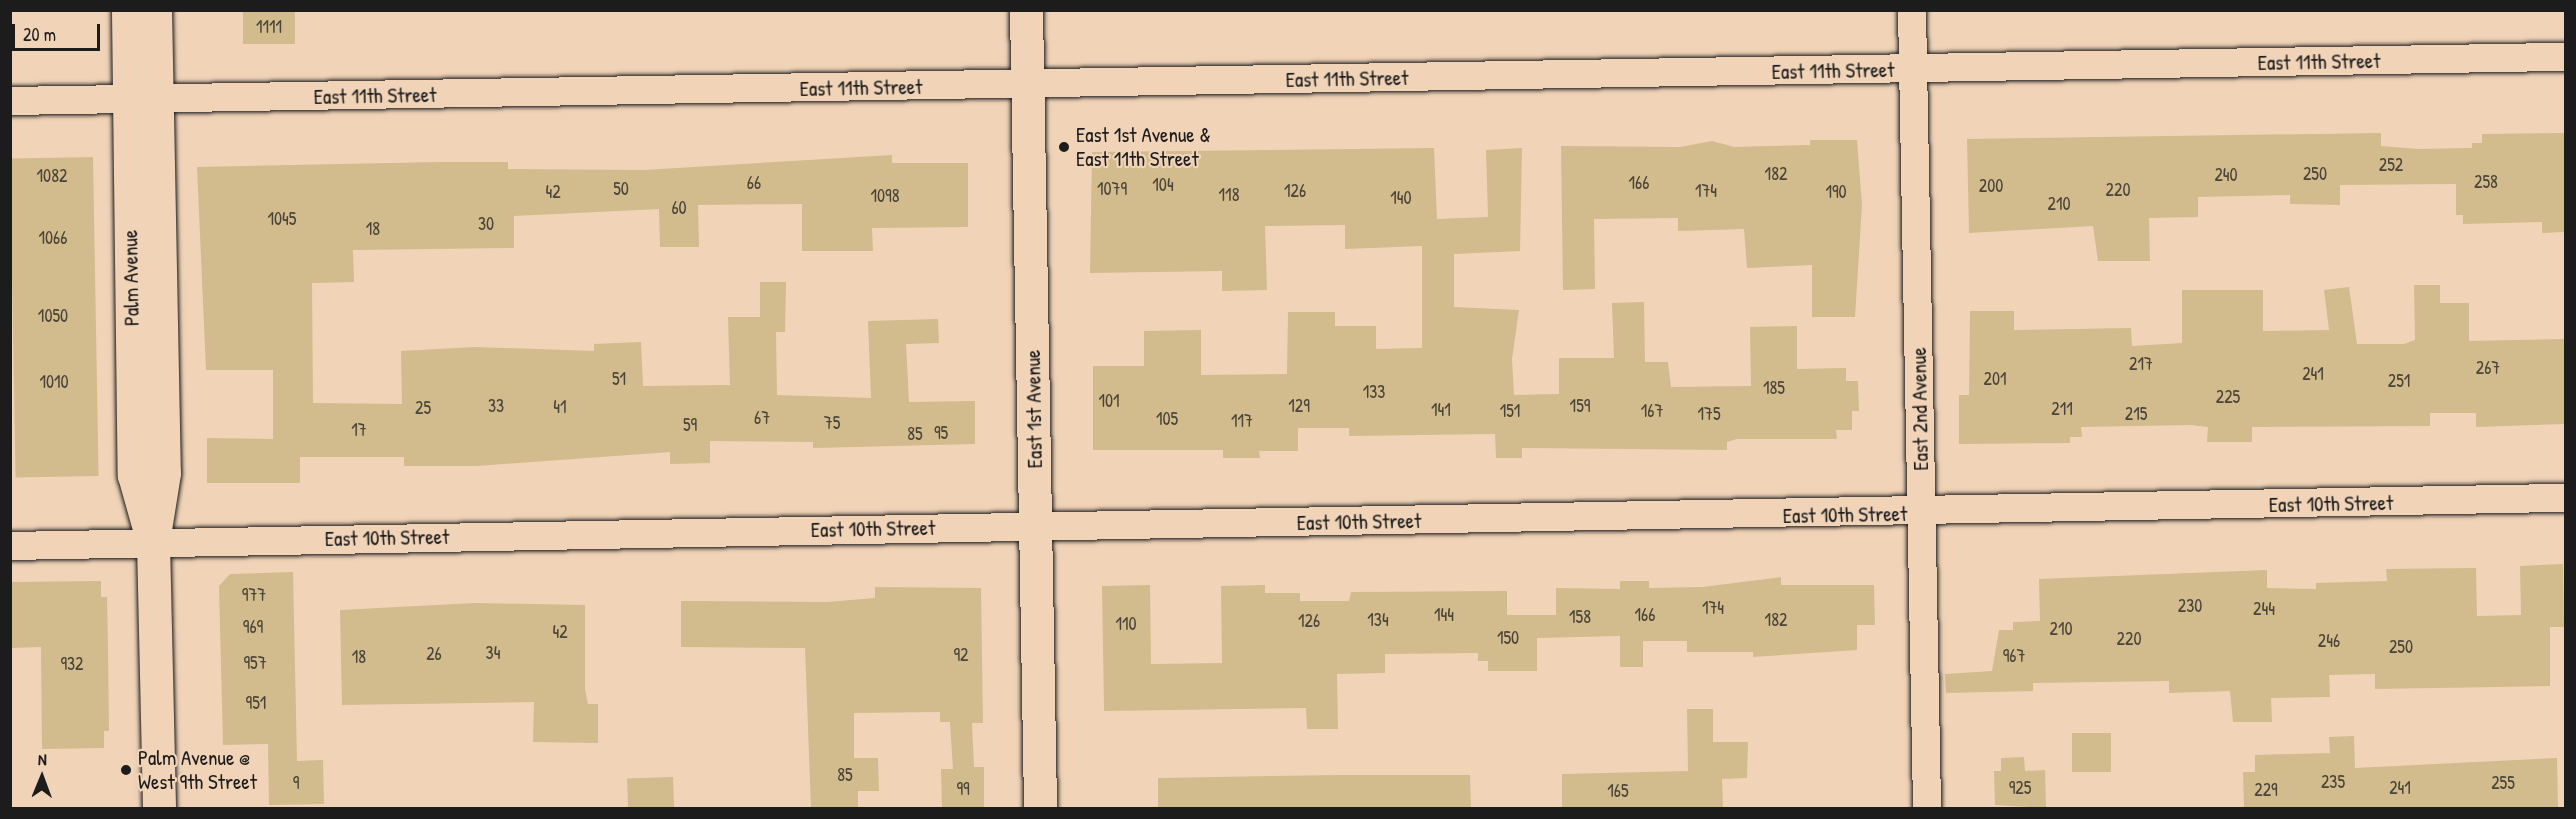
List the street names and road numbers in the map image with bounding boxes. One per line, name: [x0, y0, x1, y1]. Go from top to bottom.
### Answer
street label: East 11th Street: [2257, 48, 2381, 76]
street label: East 11th Street: [1771, 57, 1895, 85]
street label: East 11th Street: [1285, 65, 1409, 93]
street label: East 11th Street: [799, 74, 923, 102]
street label: East 11th Street: [313, 82, 437, 110]
street label: Palm Avenue: [118, 230, 144, 326]
street label: East 2nd Avenue: [1906, 347, 1934, 471]
street label: East 1st Avenue: [1020, 349, 1048, 469]
street label: East 10th Street: [2269, 490, 2393, 518]
street label: East 10th Street: [1783, 501, 1907, 529]
street label: East 10th Street: [1297, 508, 1421, 536]
street label: East 10th Street: [811, 515, 935, 543]
street label: East 10th Street: [325, 524, 449, 552]

